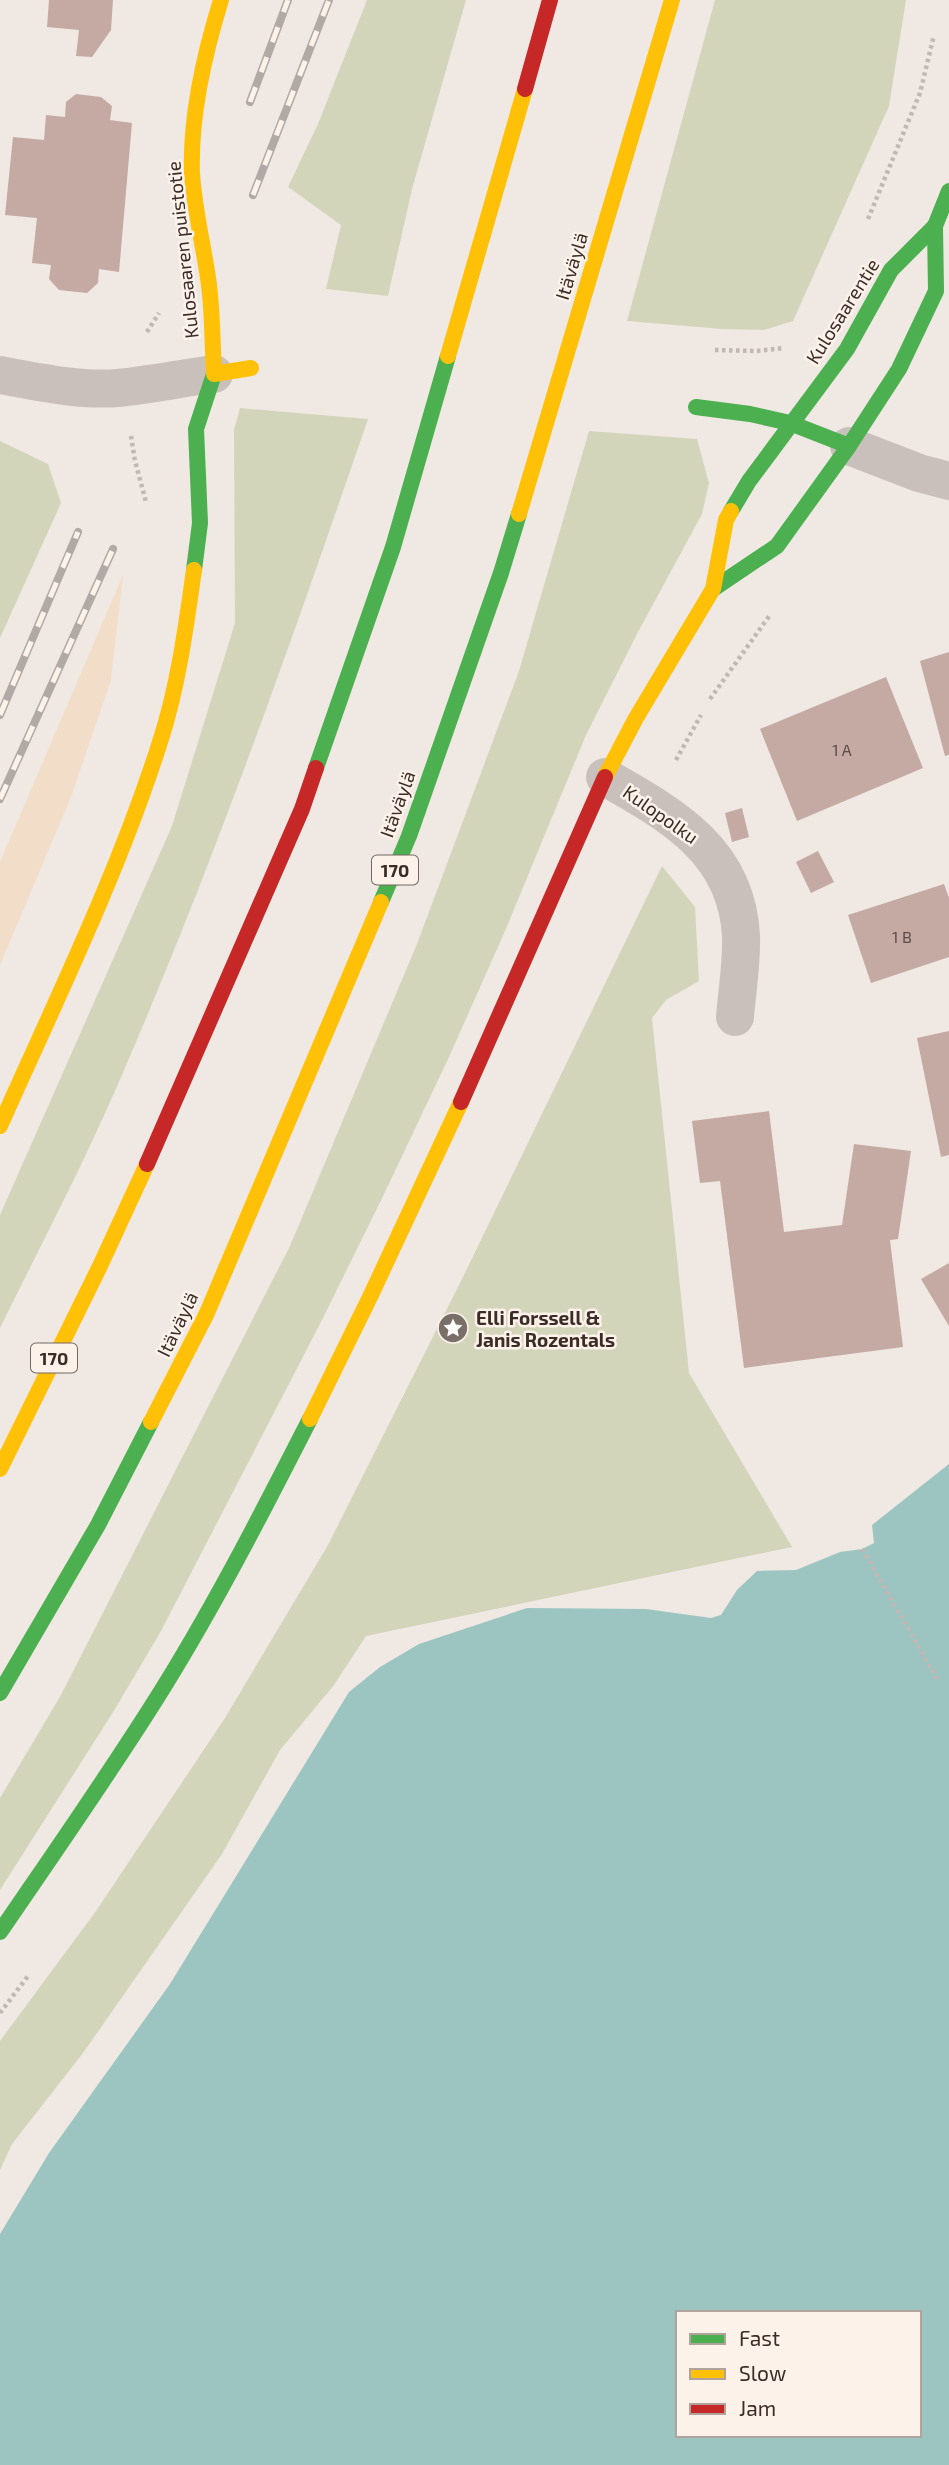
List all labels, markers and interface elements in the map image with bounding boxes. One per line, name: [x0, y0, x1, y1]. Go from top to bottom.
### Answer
street label: Kulosaaren puistotie: [161, 160, 203, 340]
street label: Itäväylä: [550, 230, 592, 302]
street label: Kulosaarentie: [801, 254, 883, 368]
house number: 1 A: [832, 740, 852, 759]
street label: Itäväylä: [374, 768, 420, 840]
street label: Kulopolku: [619, 780, 703, 848]
road number: 170: [372, 856, 418, 884]
house number: 1 B: [892, 927, 912, 946]
street label: Itäväylä: [151, 1288, 203, 1360]
place label: Elli Forssell & Janis Rozentals: [476, 1306, 615, 1351]
place icon: Elli Forssell & Janis Rozentals: [436, 1311, 470, 1345]
road number: 170: [31, 1344, 77, 1372]
legend: [676, 2311, 921, 2437]
text: Fast: [739, 2325, 780, 2350]
text: Slow: [739, 2360, 786, 2385]
text: Jam: [739, 2395, 776, 2420]

